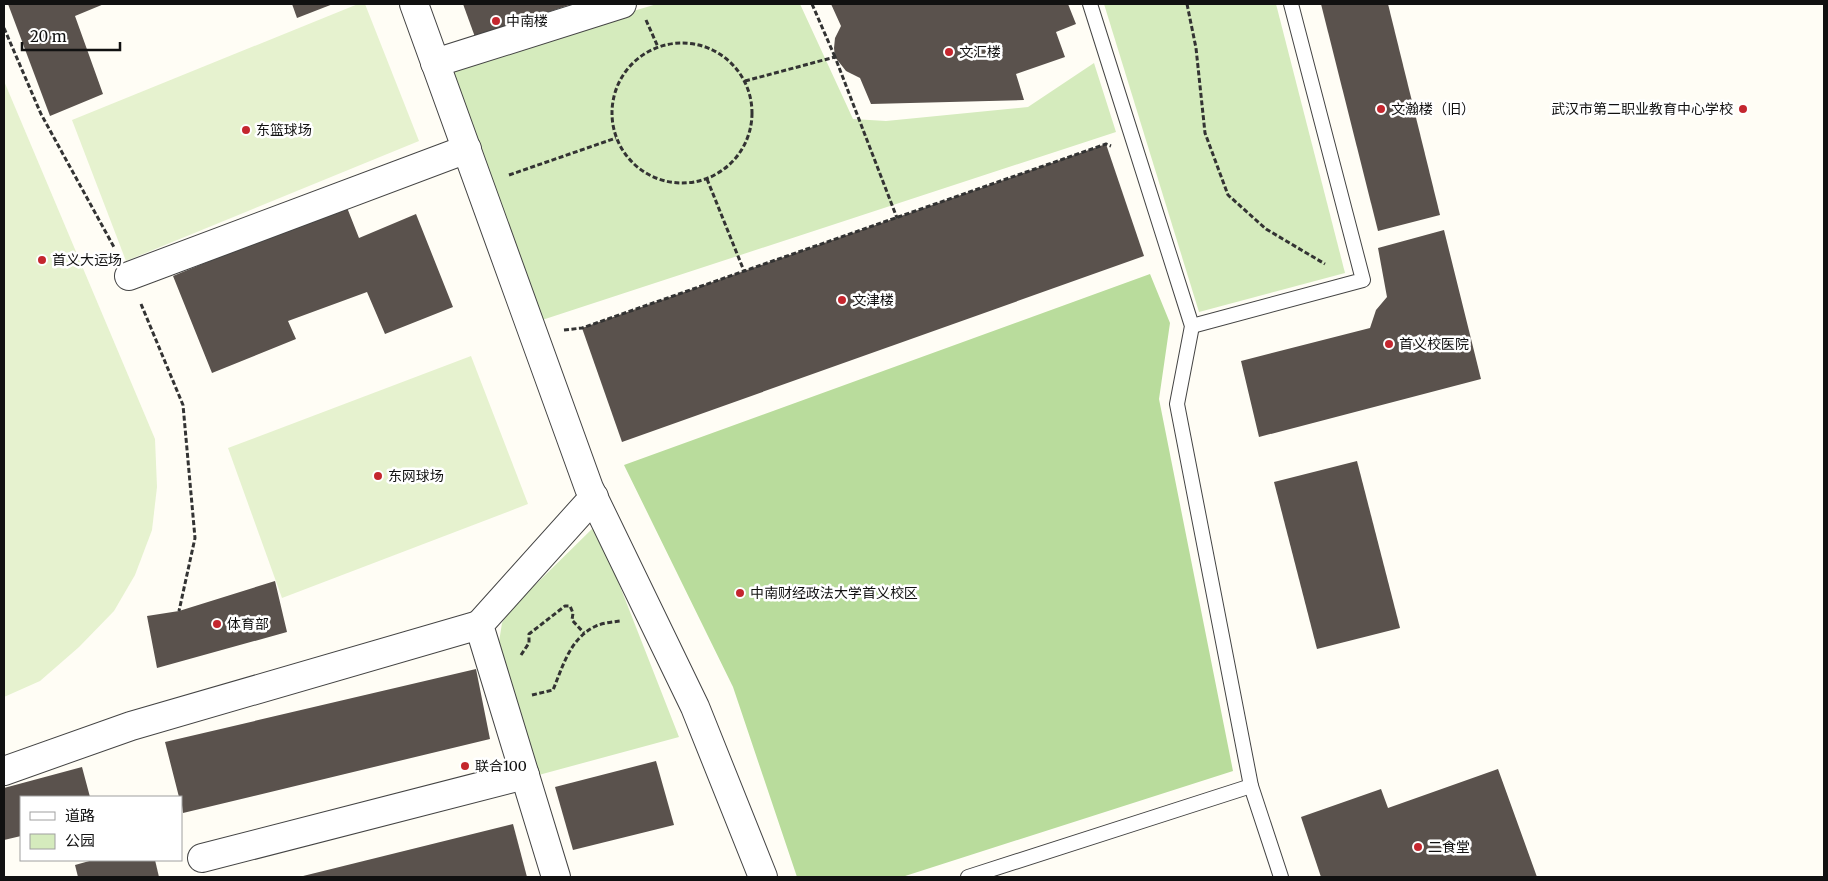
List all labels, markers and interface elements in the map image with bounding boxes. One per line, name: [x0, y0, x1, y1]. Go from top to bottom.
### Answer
place label: 中南楼: [506, 12, 548, 30]
marker: 中南楼: [490, 15, 502, 27]
scale bar: [22, 20, 120, 52]
text: 20 m: [30, 27, 67, 46]
place label: 文汇楼: [959, 43, 1001, 61]
marker: 文汇楼: [943, 46, 955, 58]
place label: 文瀚楼（旧）: [1391, 100, 1475, 118]
place label: 武汉市第二职业教育中心学校: [1551, 100, 1733, 118]
marker: 文瀚楼（旧）: [1375, 103, 1387, 115]
marker: 武汉市第二职业教育中心学校: [1737, 103, 1749, 115]
place label: 东篮球场: [256, 121, 312, 139]
marker: 东篮球场: [240, 124, 252, 136]
place label: 首义大运场: [52, 251, 122, 269]
marker: 首义大运场: [36, 254, 48, 266]
place label: 文津楼: [852, 291, 894, 309]
marker: 文津楼: [836, 294, 848, 306]
place label: 首义校医院: [1399, 335, 1469, 353]
marker: 首义校医院: [1383, 338, 1395, 350]
place label: 东网球场: [388, 467, 444, 485]
marker: 东网球场: [372, 470, 384, 482]
place label: 中南财经政法大学首义校区: [750, 584, 918, 602]
marker: 中南财经政法大学首义校区: [734, 587, 746, 599]
place label: 体育部: [227, 615, 269, 633]
marker: 体育部: [211, 618, 223, 630]
place label: 联合100: [475, 757, 527, 775]
marker: 联合100: [459, 760, 471, 772]
legend: [20, 796, 182, 861]
text: 道路: [65, 806, 95, 825]
text: 公园: [65, 831, 95, 850]
place label: 二食堂: [1428, 838, 1470, 856]
marker: 二食堂: [1412, 841, 1424, 853]

